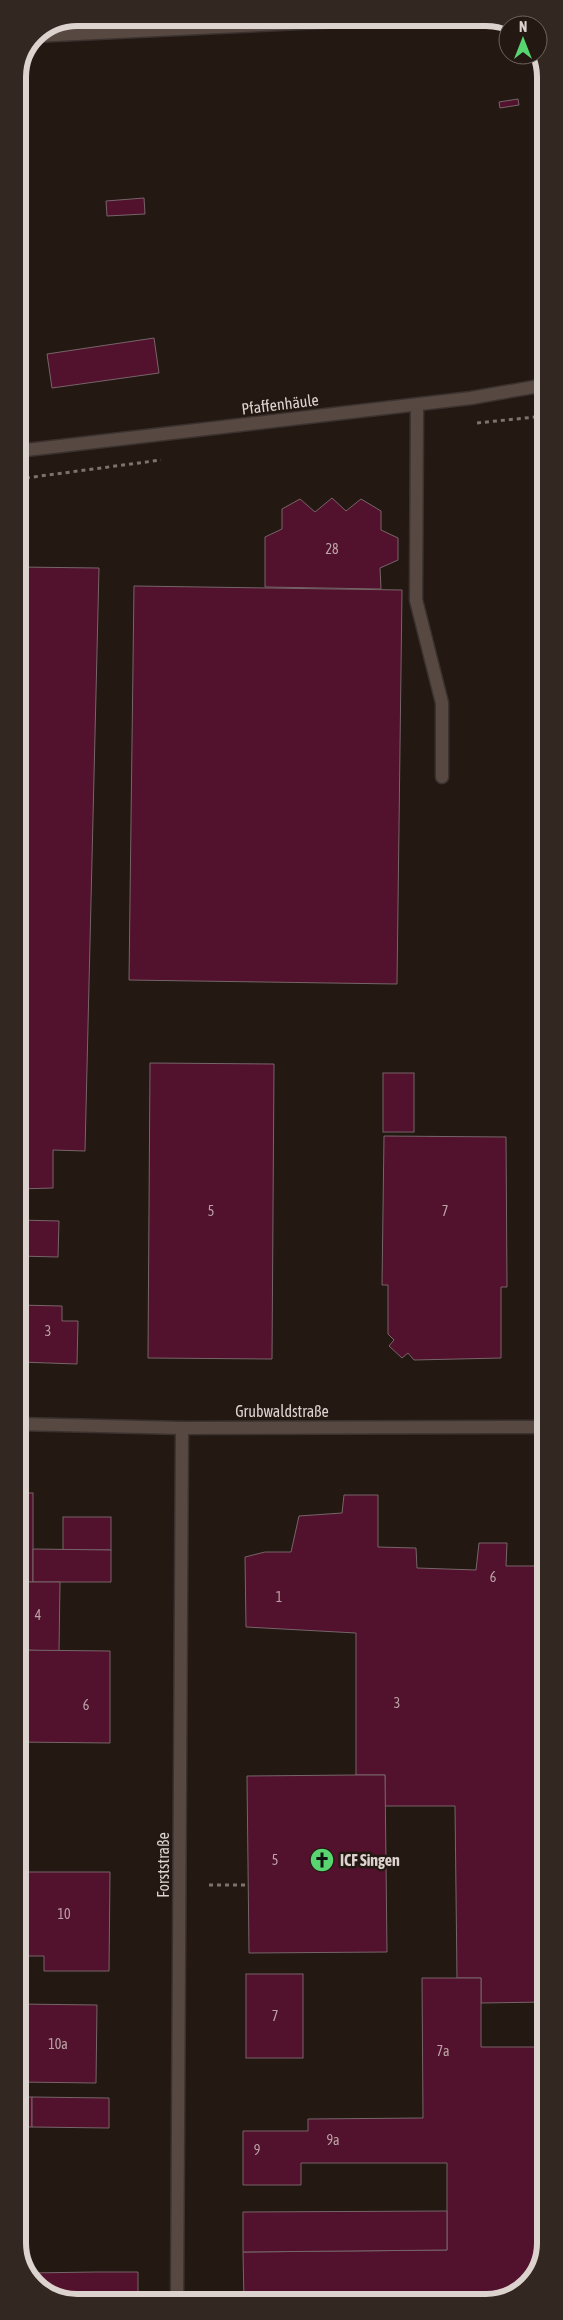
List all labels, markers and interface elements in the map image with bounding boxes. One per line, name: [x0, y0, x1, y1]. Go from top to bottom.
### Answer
north arrow: [498, 15, 548, 65]
text: N: [519, 19, 527, 35]
street label: Pfaffenhäule: [240, 390, 320, 418]
house number: 28: [325, 541, 339, 557]
house number: 5: [208, 1203, 214, 1219]
house number: 7: [442, 1203, 448, 1219]
house number: 3: [45, 1323, 51, 1339]
street label: Grubwaldstraße: [235, 1402, 329, 1420]
house number: 6: [490, 1569, 497, 1585]
house number: 1: [276, 1589, 282, 1605]
house number: 4: [35, 1607, 42, 1623]
house number: 3: [394, 1695, 400, 1711]
house number: 6: [83, 1697, 90, 1713]
street label: Forststraße: [154, 1832, 172, 1898]
church icon: ICF Singen: [309, 1847, 335, 1873]
place label: ICF Singen: [340, 1851, 400, 1869]
house number: 5: [272, 1852, 278, 1868]
house number: 10: [57, 1906, 71, 1922]
house number: 7: [272, 2008, 278, 2024]
house number: 10a: [48, 2036, 68, 2052]
house number: 7a: [436, 2043, 450, 2059]
house number: 9a: [326, 2132, 340, 2148]
house number: 9: [254, 2142, 260, 2158]

